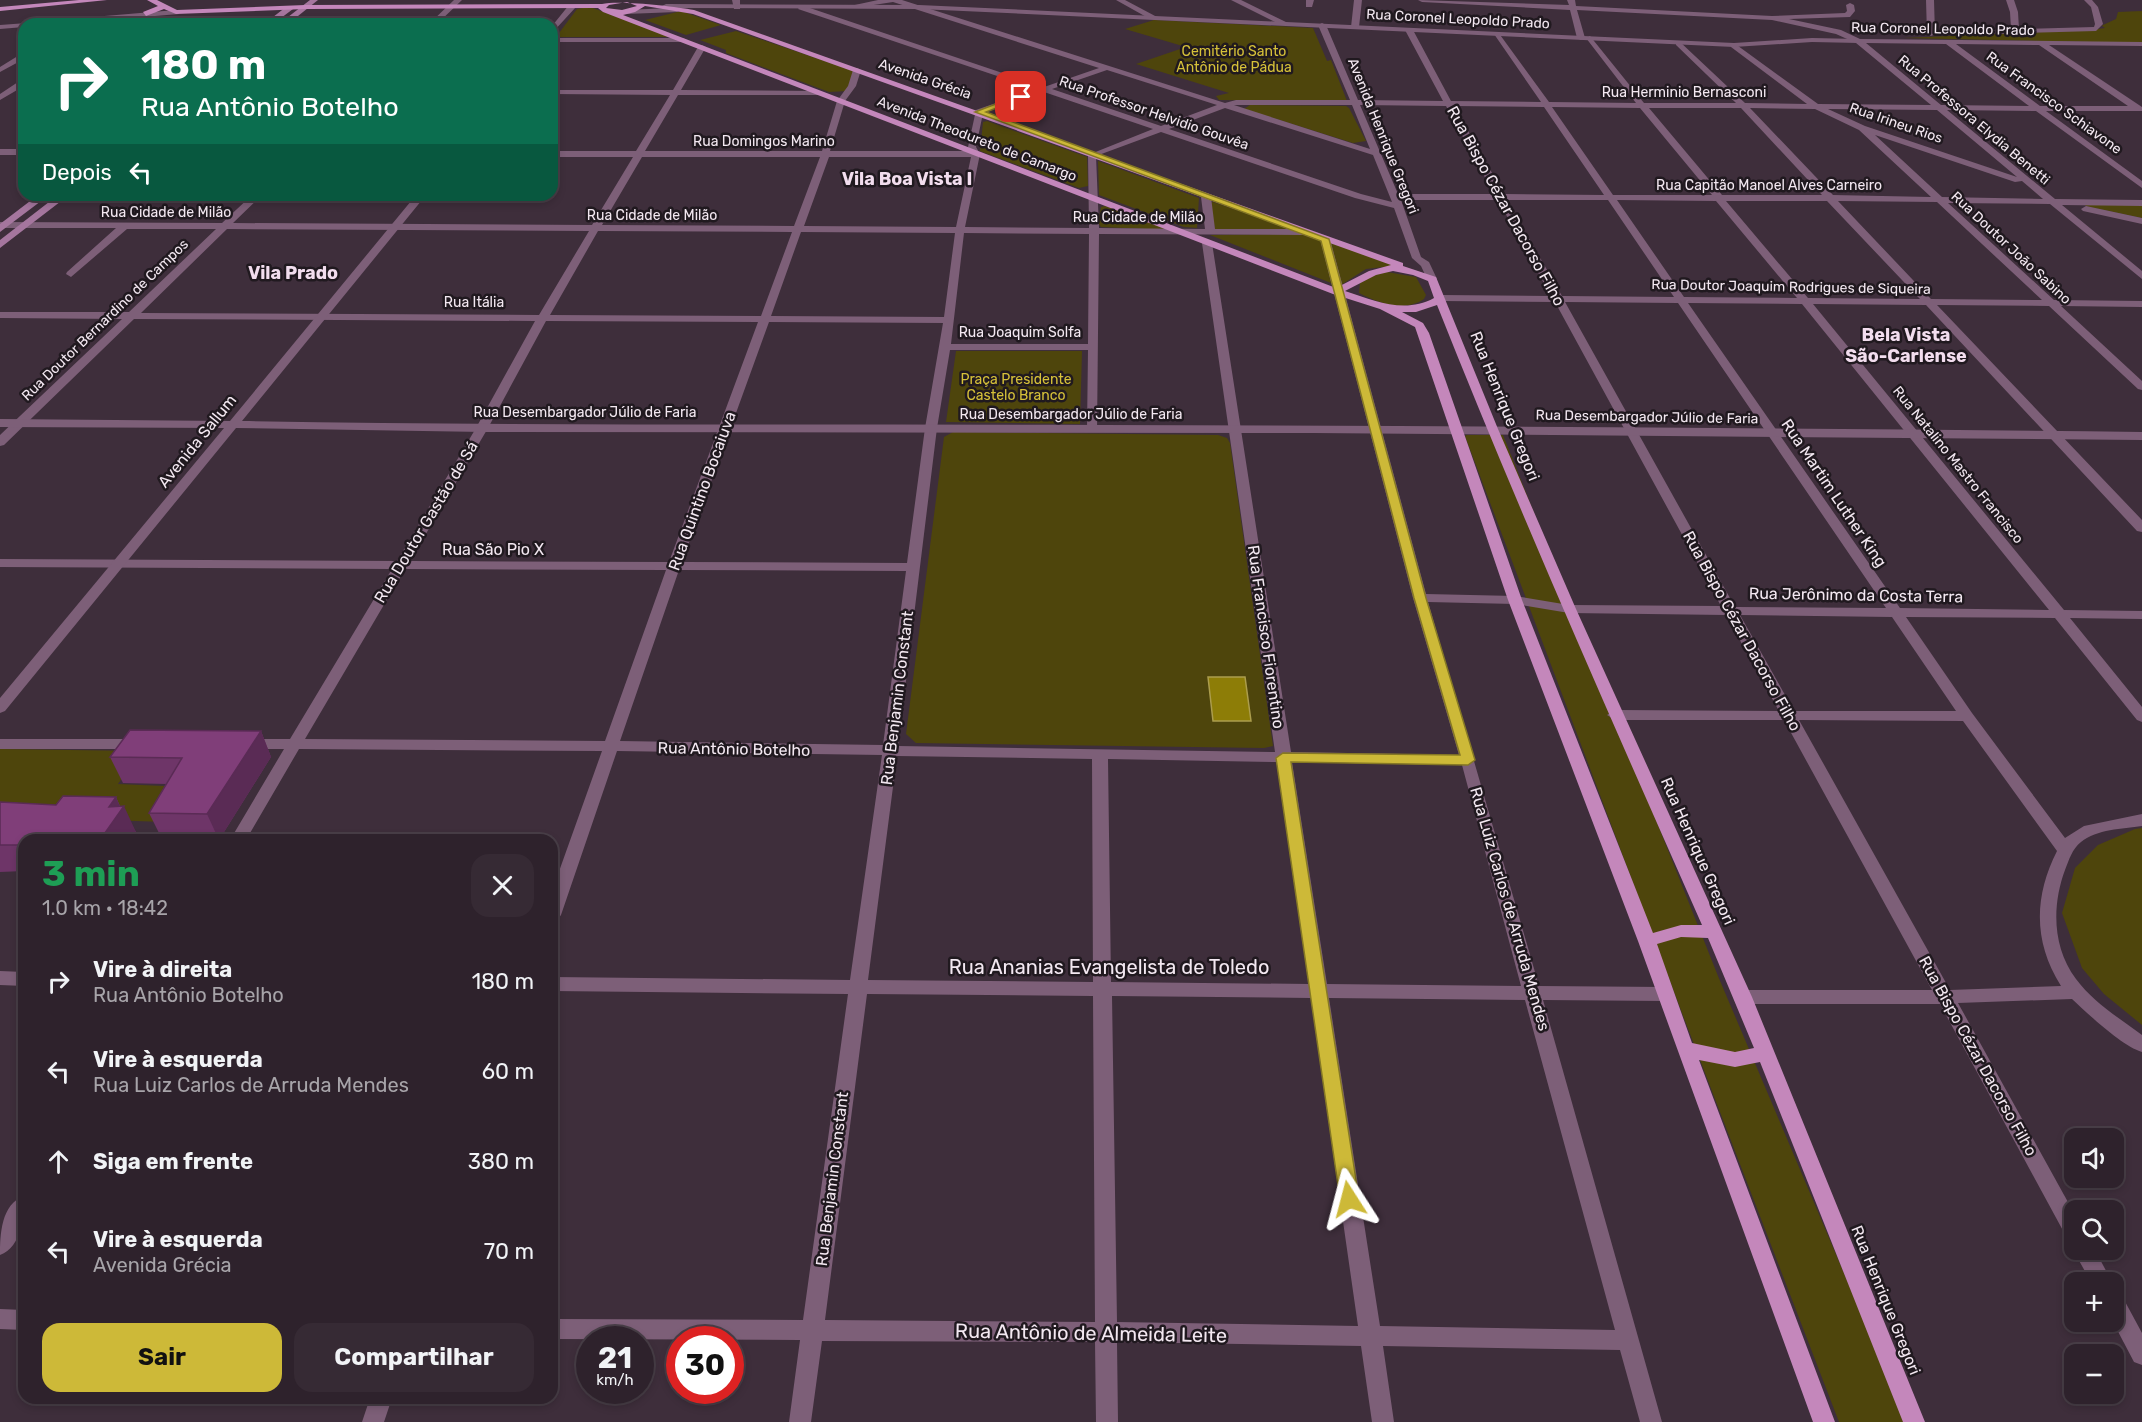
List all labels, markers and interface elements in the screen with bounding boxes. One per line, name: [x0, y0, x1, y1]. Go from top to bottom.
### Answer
street label: Rua Coronel Leopoldo Prado: [1366, 6, 1550, 32]
street label: Rua Coronel Leopoldo Prado: [1851, 19, 2035, 39]
text: 180 m: [141, 40, 266, 90]
icon: right: [42, 42, 120, 120]
park label: Cemitério Santo Antônio de Pádua: [1176, 43, 1292, 76]
street label: Rua Francisco Schiavone: [1983, 48, 2125, 158]
street label: Rua Professora Elydia Benetti: [1895, 52, 2053, 188]
street label: Avenida Grécia: [876, 55, 974, 103]
street label: Avenida Henrique Gregori: [1344, 56, 1422, 216]
pin: [995, 71, 1046, 122]
street label: Rua Professor Helvidio Gouvêa: [1057, 73, 1251, 153]
icon: arrive: [1004, 80, 1037, 113]
street label: Rua Herminio Bernasconi: [1602, 84, 1766, 101]
text: Rua Antônio Botelho: [141, 91, 399, 123]
street label: Avenida Theodureto de Camargo: [875, 93, 1079, 185]
street label: Rua Irineu Rios: [1847, 99, 1945, 147]
street label: Rua Bispo Cézar Dacorso Filho: [1443, 103, 1569, 309]
street label: Rua Domingos Marino: [693, 133, 835, 150]
icon: left: [124, 156, 157, 189]
text: Depois: [42, 159, 112, 186]
district label: Vila Boa Vista I: [842, 168, 972, 190]
street label: Rua Capitão Manoel Alves Carneiro: [1656, 177, 1882, 194]
street label: Rua Doutor João Sabino: [1948, 188, 2074, 308]
street label: Rua Cidade de Milão: [101, 204, 231, 221]
street label: Rua Cidade de Milão: [587, 207, 717, 224]
street label: Rua Cidade de Milão: [1073, 209, 1203, 226]
street label: Rua Doutor Bernardino de Campos: [18, 236, 192, 404]
district label: Vila Prado: [248, 262, 338, 284]
street label: Rua Doutor Joaquim Rodrigues de Siqueira: [1651, 276, 1931, 298]
street label: Rua Itália: [444, 294, 504, 311]
street label: Rua Joaquim Solfa: [959, 324, 1081, 341]
district label: Bela Vista São-Carlense: [1845, 324, 1967, 367]
street label: Rua Henrique Gregori: [1466, 329, 1544, 483]
park label: Praça Presidente Castelo Branco: [960, 371, 1072, 404]
street label: Rua Natalino Mastro Francisco: [1889, 383, 2027, 547]
street label: Avenida Sallum: [154, 391, 240, 491]
street label: Rua Desembargador Júlio de Faria: [474, 404, 696, 421]
street label: Rua Desembargador Júlio de Faria: [960, 406, 1182, 423]
street label: Rua Desembargador Júlio de Faria: [1535, 407, 1759, 427]
street label: Rua Quintino Bocaiuva: [664, 409, 740, 573]
street label: Rua Martim Luther King: [1777, 415, 1891, 571]
street label: Rua Doutor Gastão de Sá: [370, 438, 482, 606]
street label: Rua Bispo Cézar Dacorso Filho: [1679, 528, 1805, 734]
street label: Rua São Pio X: [442, 540, 544, 559]
street label: Rua Francisco Fiorentino: [1244, 544, 1288, 730]
street label: Rua Jerônimo da Costa Terra: [1749, 584, 1963, 606]
street label: Rua Benjamin Constant: [877, 610, 917, 786]
street label: Rua Antônio Botelho: [658, 738, 810, 760]
street label: Rua Henrique Gregori: [1657, 774, 1739, 928]
street label: Rua Luiz Carlos de Arruda Mendes: [1466, 785, 1554, 1033]
text: 3 min: [42, 852, 140, 895]
button: close: [471, 854, 534, 917]
text: 1.0 km · 18:42: [42, 896, 168, 920]
street label: Rua Bispo Cézar Dacorso Filho: [1915, 953, 2041, 1159]
street label: Rua Ananias Evangelista de Toledo: [949, 955, 1269, 979]
text: Vire à direita: [93, 956, 232, 983]
icon: right: [42, 965, 75, 998]
text: 180 m: [472, 968, 534, 995]
text: Rua Antônio Botelho: [93, 983, 284, 1007]
text: Vire à esquerda: [93, 1046, 263, 1073]
icon: left: [42, 1055, 75, 1088]
text: 60 m: [482, 1058, 534, 1085]
text: Rua Luiz Carlos de Arruda Mendes: [93, 1073, 409, 1097]
street label: Rua Benjamin Constant: [812, 1091, 852, 1267]
map controls: [2064, 1128, 2124, 1404]
button: sound: [2064, 1128, 2124, 1188]
icon: ahead: [42, 1145, 75, 1178]
text: Siga em frente: [93, 1148, 253, 1175]
text: 380 m: [468, 1148, 534, 1175]
position arrow: [1317, 1167, 1381, 1231]
button: search: [2064, 1200, 2124, 1260]
street label: Rua Henrique Gregori: [1847, 1223, 1925, 1377]
text: Vire à esquerda: [93, 1226, 263, 1253]
icon: left: [42, 1235, 75, 1268]
text: 70 m: [484, 1238, 534, 1265]
text: Avenida Grécia: [93, 1253, 232, 1277]
button: +: [2064, 1272, 2124, 1332]
street label: Rua Antônio de Almeida Leite: [955, 1319, 1227, 1347]
button: Sair: [42, 1323, 282, 1392]
button: Compartilhar: [294, 1323, 534, 1392]
speed limit sign: 30: [666, 1326, 744, 1404]
text: 21: [598, 1340, 632, 1376]
button: −: [2064, 1344, 2124, 1404]
text: km/h: [596, 1371, 634, 1389]

